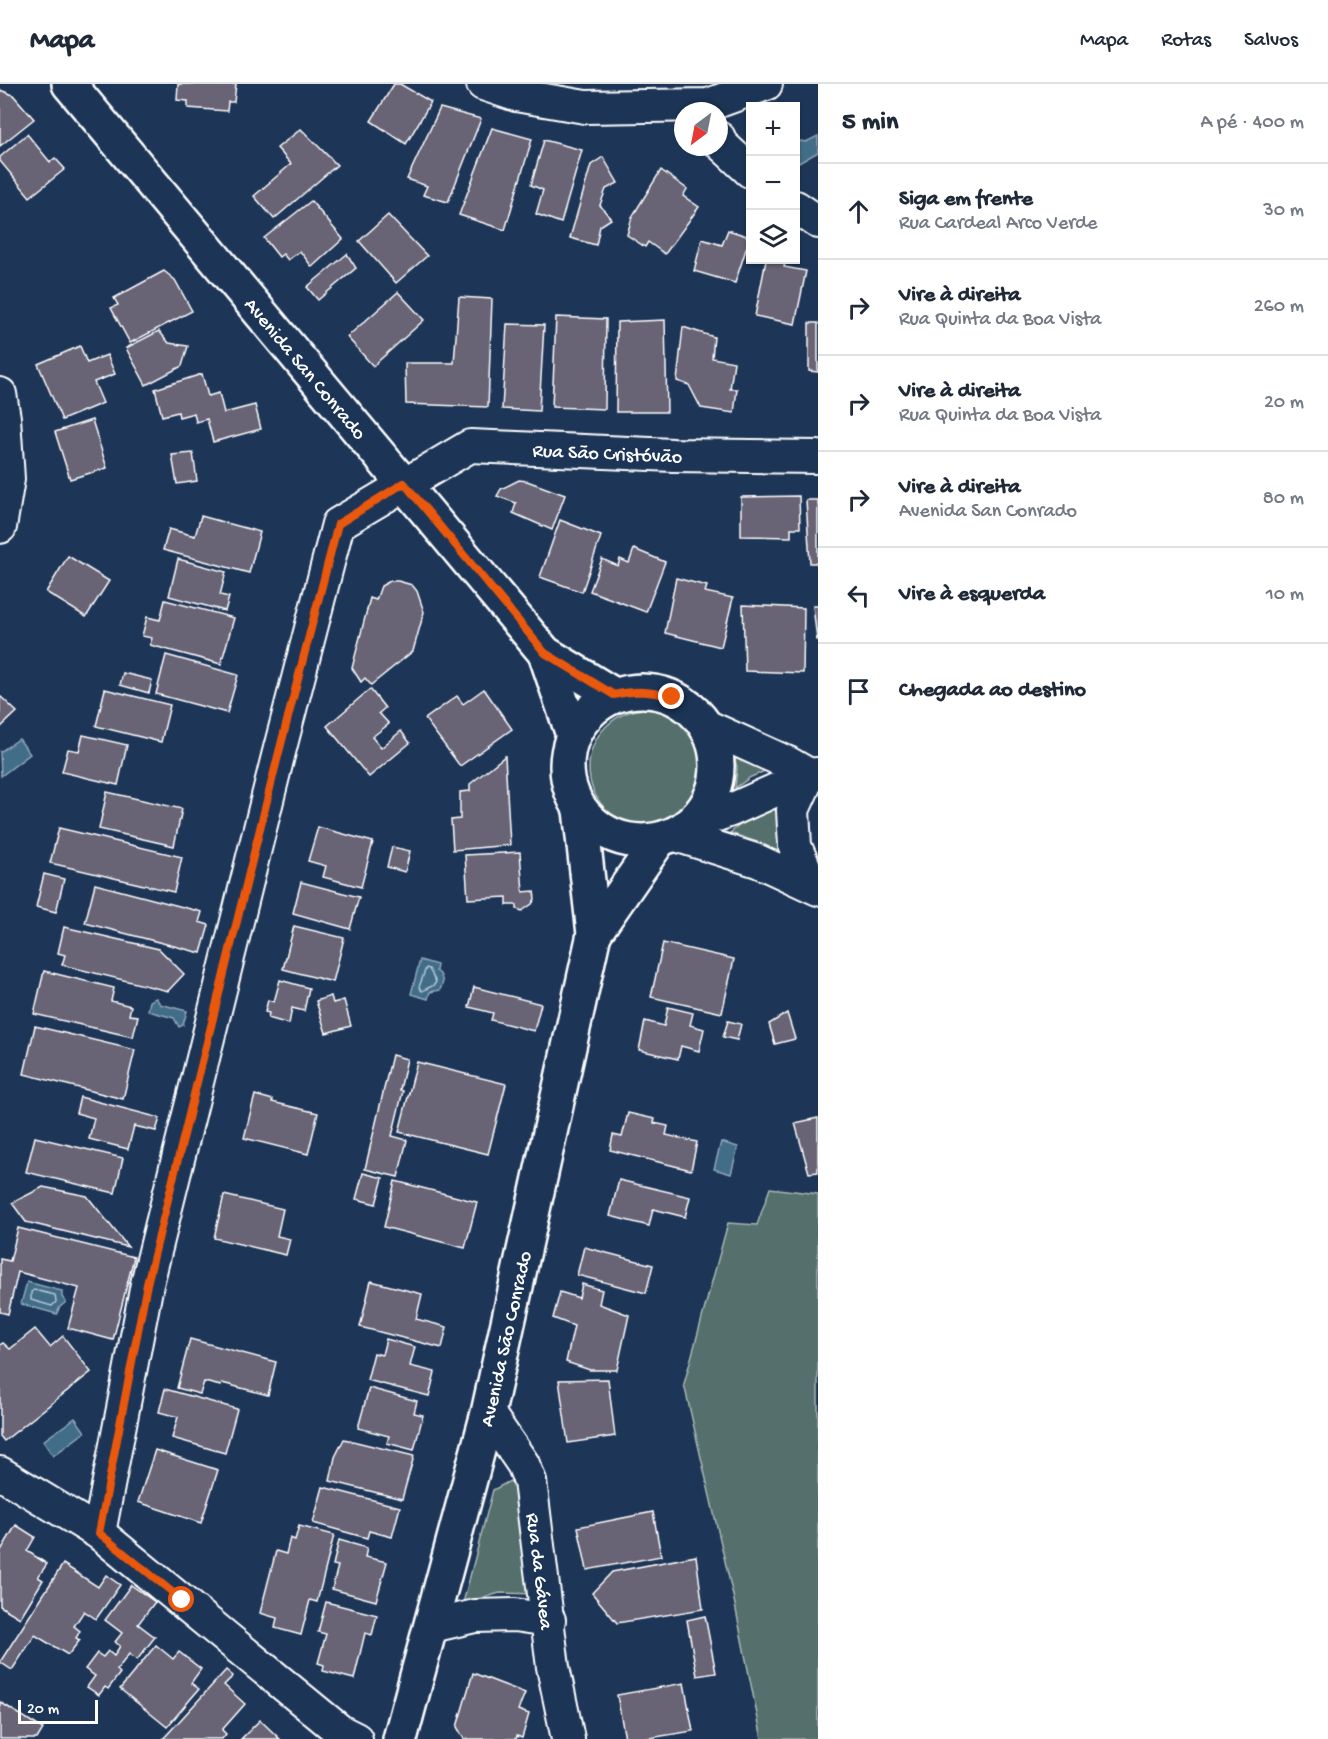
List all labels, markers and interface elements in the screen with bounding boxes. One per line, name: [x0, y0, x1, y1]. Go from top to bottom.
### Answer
text: Mapa: [30, 25, 94, 58]
text: Mapa: [1080, 29, 1128, 54]
text: Rotas: [1161, 29, 1211, 54]
text: Salvos: [1244, 29, 1298, 54]
north arrow: [674, 102, 728, 156]
map controls: [746, 102, 800, 264]
button: +: [746, 102, 800, 156]
text: 5 min: [842, 108, 898, 139]
text: A pé · 400 m: [1200, 112, 1304, 135]
button: −: [746, 156, 800, 210]
text: Siga em frente: [899, 187, 1033, 213]
icon: ahead: [842, 195, 875, 228]
text: 30 m: [1263, 200, 1304, 223]
button: layers: [746, 210, 800, 264]
text: Rua Cardeal Arco Verde: [899, 213, 1097, 236]
text: Vire à direita: [899, 283, 1021, 309]
icon: right: [842, 291, 875, 324]
street label: Avenida San Conrado: [238, 294, 370, 446]
text: 260 m: [1254, 296, 1304, 319]
text: Rua Quinta da Boa Vista: [899, 309, 1101, 332]
text: Vire à direita: [899, 379, 1021, 405]
icon: right: [842, 387, 875, 420]
text: 20 m: [1264, 392, 1304, 415]
text: Rua Quinta da Boa Vista: [899, 405, 1101, 428]
street label: Rua São Cristóvão: [532, 441, 682, 470]
text: Vire à direita: [899, 475, 1021, 501]
icon: right: [842, 483, 875, 516]
text: 80 m: [1263, 488, 1304, 511]
text: Avenida San Conrado: [899, 501, 1077, 524]
icon: left: [842, 579, 875, 612]
text: Vire à esquerda: [899, 582, 1045, 608]
text: 10 m: [1266, 584, 1304, 607]
icon: arrive: [842, 675, 875, 708]
text: Chegada ao destino: [899, 678, 1086, 704]
route end: [658, 683, 684, 709]
street label: Avenida São Conrado: [477, 1249, 538, 1430]
street label: Rua da Gávea: [519, 1512, 556, 1632]
route start: [168, 1586, 194, 1612]
scale bar: [18, 1697, 98, 1724]
text: 20 m: [27, 1701, 59, 1720]

